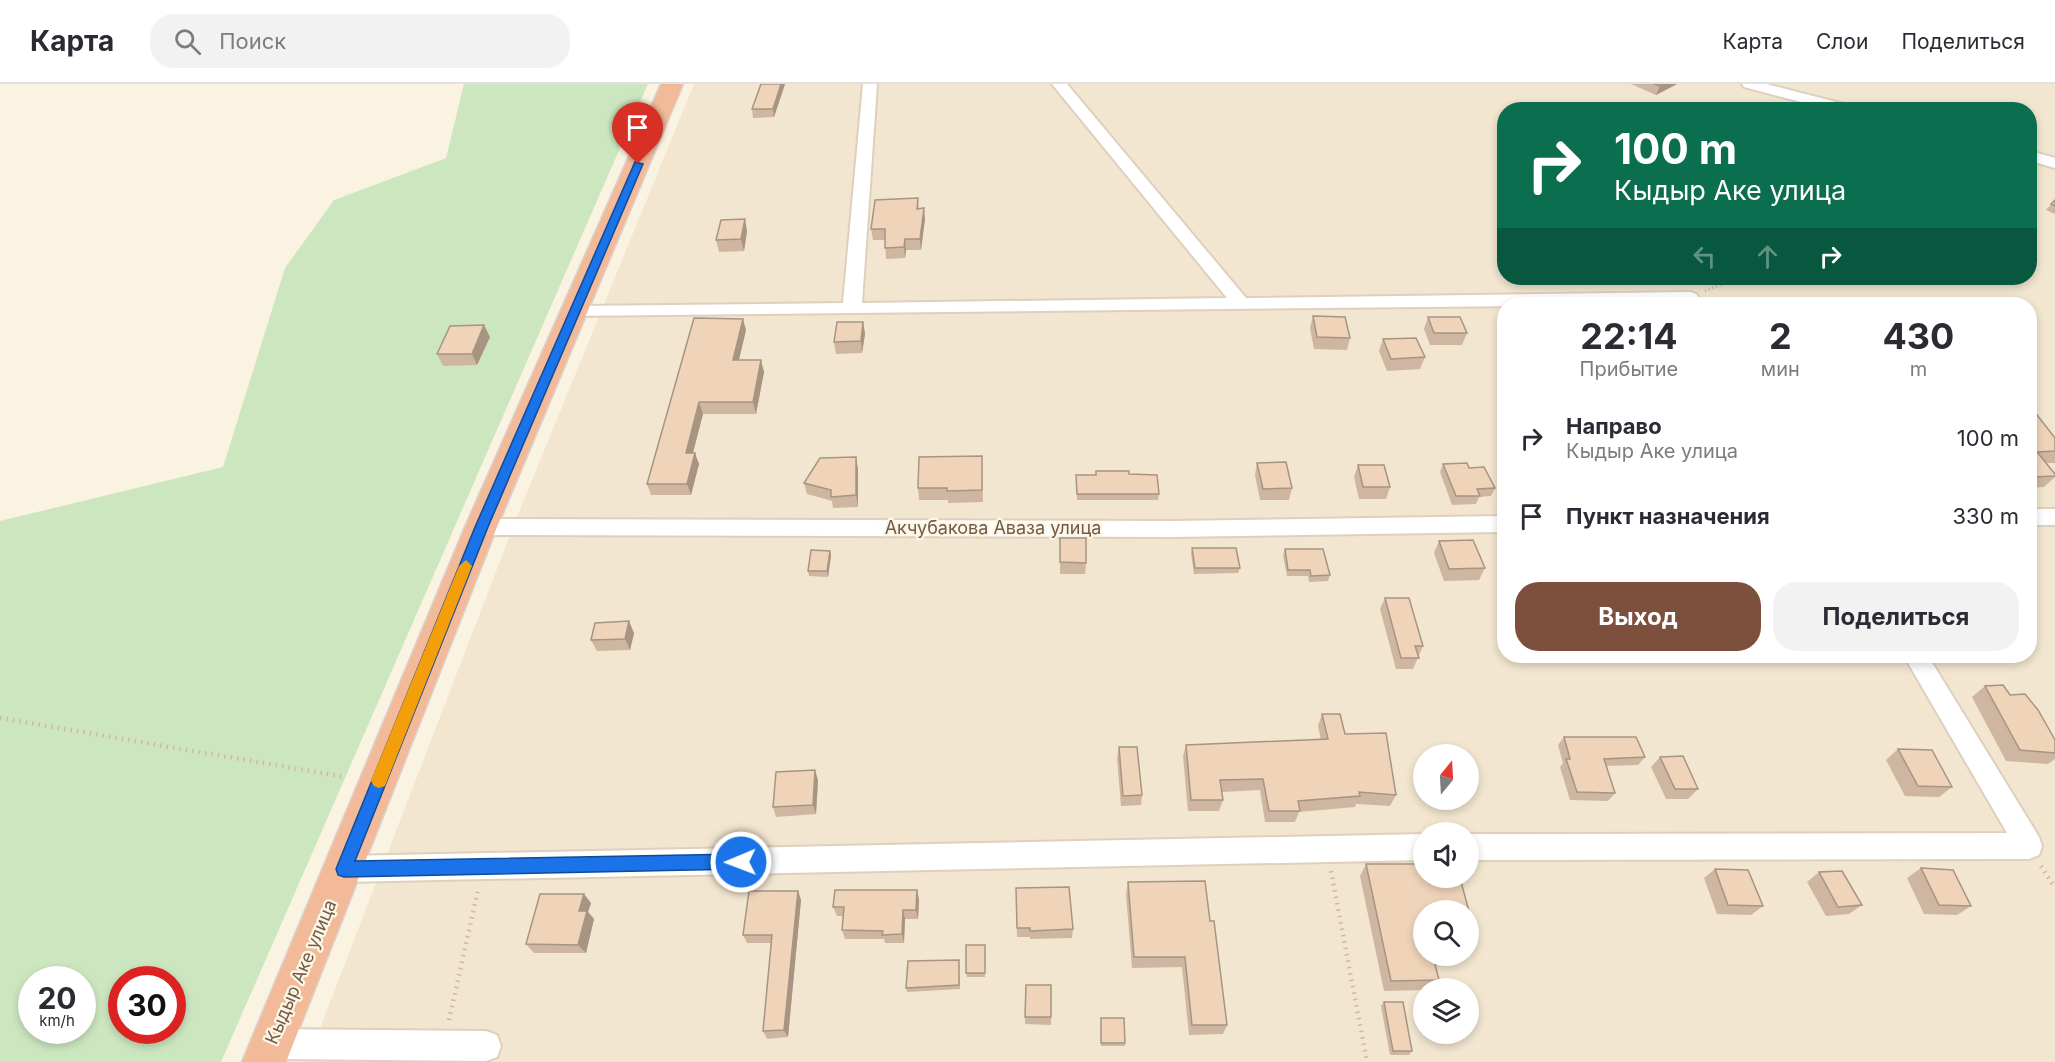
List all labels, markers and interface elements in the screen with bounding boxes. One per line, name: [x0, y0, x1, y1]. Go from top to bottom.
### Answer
search box: [150, 14, 570, 68]
text: Карта: [30, 24, 114, 58]
icon: search: [171, 25, 204, 58]
text: Поиск: [219, 28, 286, 54]
text: Карта: [1723, 29, 1783, 54]
text: Слои: [1816, 29, 1868, 54]
text: Поделиться: [1901, 29, 2025, 54]
pin: [612, 102, 663, 164]
icon: arrive: [621, 111, 654, 144]
text: 100 m: [1614, 123, 1737, 174]
icon: right: [1515, 126, 1593, 204]
text: Кыдыр Аке улица: [1614, 174, 1846, 207]
icon: left: [1688, 240, 1721, 273]
icon: ahead: [1751, 240, 1784, 273]
icon: right: [1814, 240, 1847, 273]
text: 22:14: [1580, 314, 1678, 358]
text: 2: [1769, 314, 1792, 358]
text: 430: [1883, 314, 1954, 358]
text: Прибытие: [1580, 357, 1678, 381]
text: мин: [1761, 357, 1800, 381]
text: m: [1910, 357, 1927, 381]
text: Направо: [1566, 413, 1662, 439]
icon: right: [1515, 422, 1548, 455]
text: 100 m: [1957, 425, 2019, 451]
text: Кыдыр Аке улица: [1566, 439, 1738, 463]
icon: arrive: [1515, 500, 1548, 533]
text: Пункт назначения: [1566, 503, 1770, 529]
text: 330 m: [1952, 503, 2019, 529]
street label: Акчубакова Аваза улица: [885, 517, 1101, 538]
button: Выход: [1515, 582, 1761, 651]
button: Поделиться: [1773, 582, 2019, 651]
north arrow: [1413, 744, 1479, 810]
map controls: [1413, 744, 1479, 1044]
button: sound: [1413, 822, 1479, 888]
position arrow: [709, 830, 773, 894]
street label: Кыдыр Аке улица: [261, 896, 340, 1047]
button: search: [1413, 900, 1479, 966]
speed limit sign: 30: [108, 966, 186, 1044]
button: layers: [1413, 978, 1479, 1044]
text: 20: [37, 980, 77, 1016]
text: km/h: [39, 1011, 75, 1030]

